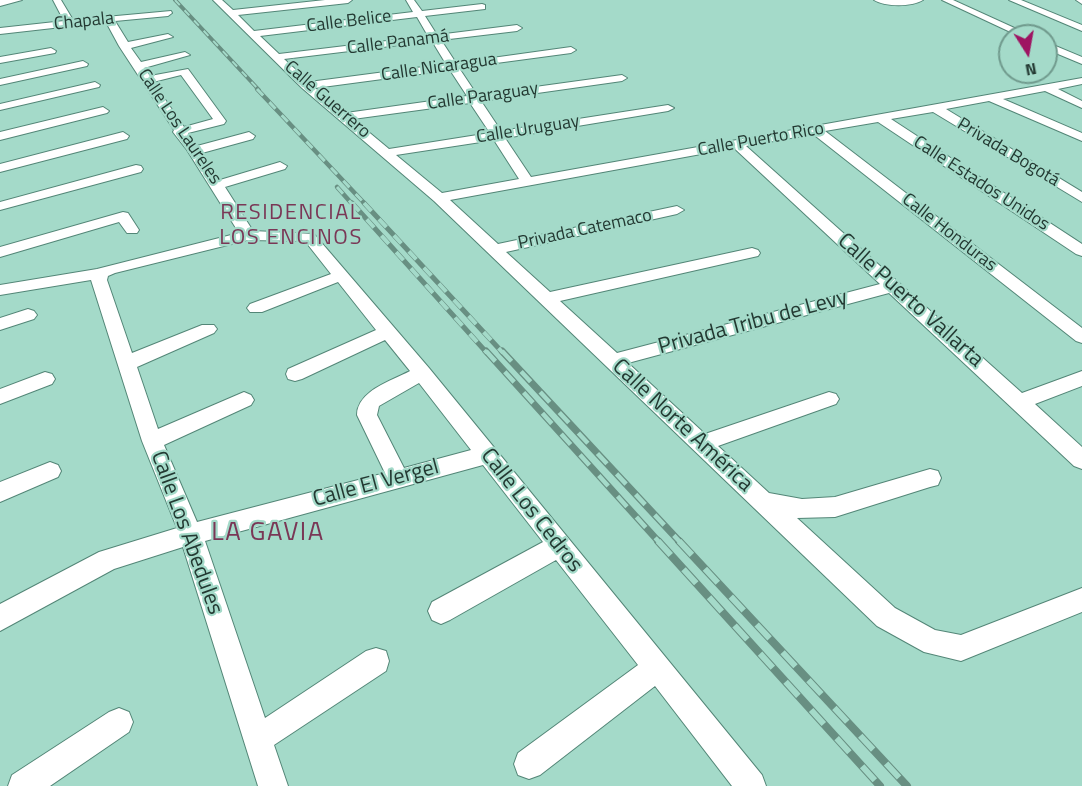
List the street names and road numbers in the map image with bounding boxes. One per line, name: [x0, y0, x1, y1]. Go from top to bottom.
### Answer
street label: Calle Belice: [305, 6, 393, 38]
street label: Chapala: [53, 8, 115, 36]
street label: Calle Panamá: [346, 26, 450, 60]
street label: Calle Nicaragua: [380, 49, 498, 87]
street label: Calle Guerrero: [280, 57, 374, 143]
street label: Calle Los Laureles: [132, 65, 226, 189]
street label: Calle Paraguay: [426, 79, 540, 115]
street label: Calle Uruguay: [475, 111, 581, 149]
street label: Privada Bogotá: [953, 114, 1063, 192]
street label: Calle Puerto Rico: [696, 118, 826, 162]
street label: Calle Estados Unidos: [909, 132, 1053, 236]
street label: Calle Honduras: [897, 189, 1001, 277]
street label: Privada Catemaco: [516, 205, 654, 255]
street label: Calle Puerto Vallarta: [831, 228, 989, 374]
street label: Privada Tribu de Levy: [656, 285, 850, 361]
street label: Calle Norte América: [606, 354, 758, 498]
street label: Calle Los Cedros: [474, 444, 588, 578]
street label: Calle Los Abedules: [144, 448, 228, 618]
street label: Calle El Vergel: [310, 455, 442, 513]

